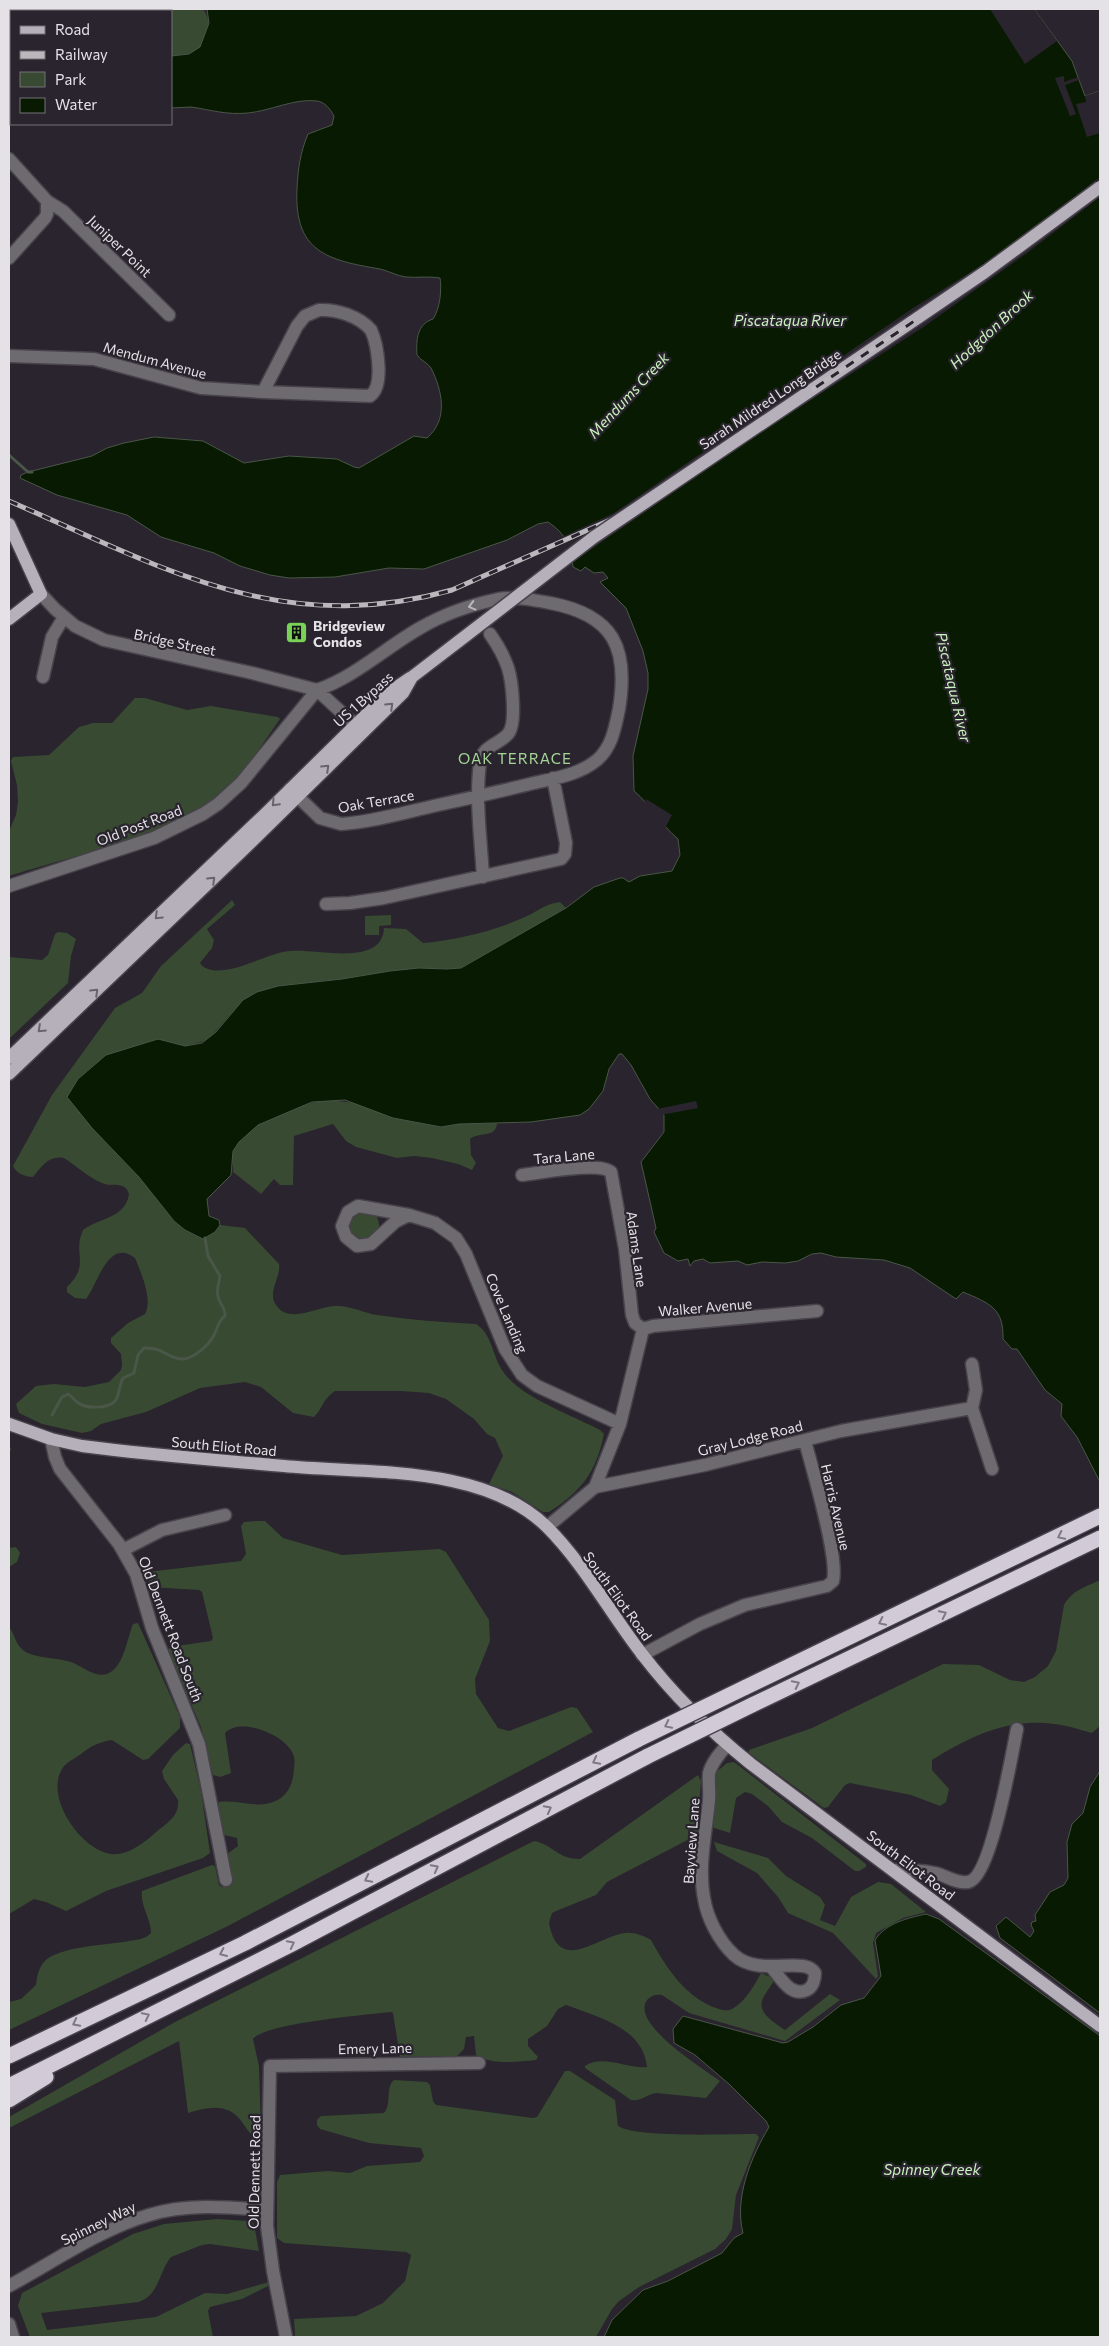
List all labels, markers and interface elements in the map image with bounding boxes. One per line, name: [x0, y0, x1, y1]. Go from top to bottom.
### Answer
legend: [10, 10, 172, 125]
text: Road: [55, 20, 90, 38]
text: Railway: [55, 45, 108, 63]
text: Park: [55, 70, 86, 88]
text: Water: [55, 95, 97, 113]
street label: Juniper Point: [85, 211, 155, 281]
water label: Hodgdon Brook: [946, 285, 1037, 372]
water label: Piscataqua River: [734, 311, 847, 329]
street label: Mendum Avenue: [101, 338, 209, 382]
street label: Sarah Mildred Long Bridge: [696, 345, 844, 453]
water label: Mendums Creek: [584, 348, 673, 442]
one-way arrow: [468, 600, 476, 610]
place label: Bridgeview Condos: [313, 617, 385, 650]
building icon: Bridgeview Condos: [285, 621, 309, 645]
street label: Bridge Street: [132, 625, 218, 659]
water label: Piscataqua River: [933, 630, 976, 745]
street label: US 1 Bypass: [330, 668, 396, 730]
one-way arrow: [384, 703, 393, 712]
district label: OAK TERRACE: [458, 749, 572, 767]
one-way arrow: [321, 765, 330, 774]
street label: Oak Terrace: [337, 786, 415, 816]
one-way arrow: [272, 798, 281, 807]
street label: Old Post Road: [94, 801, 184, 849]
one-way arrow: [206, 877, 215, 886]
one-way arrow: [155, 910, 164, 919]
one-way arrow: [89, 989, 98, 998]
one-way arrow: [38, 1023, 47, 1032]
street label: Tara Lane: [533, 1145, 595, 1167]
street label: Adams Lane: [623, 1210, 651, 1288]
street label: Cove Landing: [482, 1270, 532, 1356]
street label: Walker Avenue: [657, 1294, 753, 1320]
street label: Gray Lodge Road: [696, 1417, 804, 1459]
street label: South Eliot Road: [171, 1433, 277, 1459]
street label: Harris Avenue: [818, 1462, 854, 1552]
one-way arrow: [1057, 1530, 1066, 1540]
street label: South Eliot Road: [580, 1548, 656, 1644]
street label: Old Dennett Road South: [135, 1554, 207, 1704]
one-way arrow: [937, 1610, 946, 1620]
one-way arrow: [878, 1616, 887, 1626]
one-way arrow: [791, 1680, 800, 1691]
one-way arrow: [664, 1718, 673, 1729]
one-way arrow: [592, 1755, 601, 1765]
street label: Bayview Lane: [680, 1797, 702, 1885]
one-way arrow: [543, 1805, 552, 1815]
street label: South Eliot Road: [864, 1826, 958, 1904]
one-way arrow: [430, 1864, 439, 1874]
one-way arrow: [364, 1873, 373, 1883]
one-way arrow: [286, 1940, 295, 1950]
one-way arrow: [219, 1947, 228, 1957]
one-way arrow: [140, 2012, 149, 2022]
one-way arrow: [72, 2017, 81, 2027]
street label: Emery Lane: [338, 2039, 412, 2057]
street label: Old Dennett Road: [245, 2115, 263, 2229]
water label: Spinney Creek: [883, 2160, 981, 2178]
street label: Spinney Way: [58, 2198, 138, 2248]

